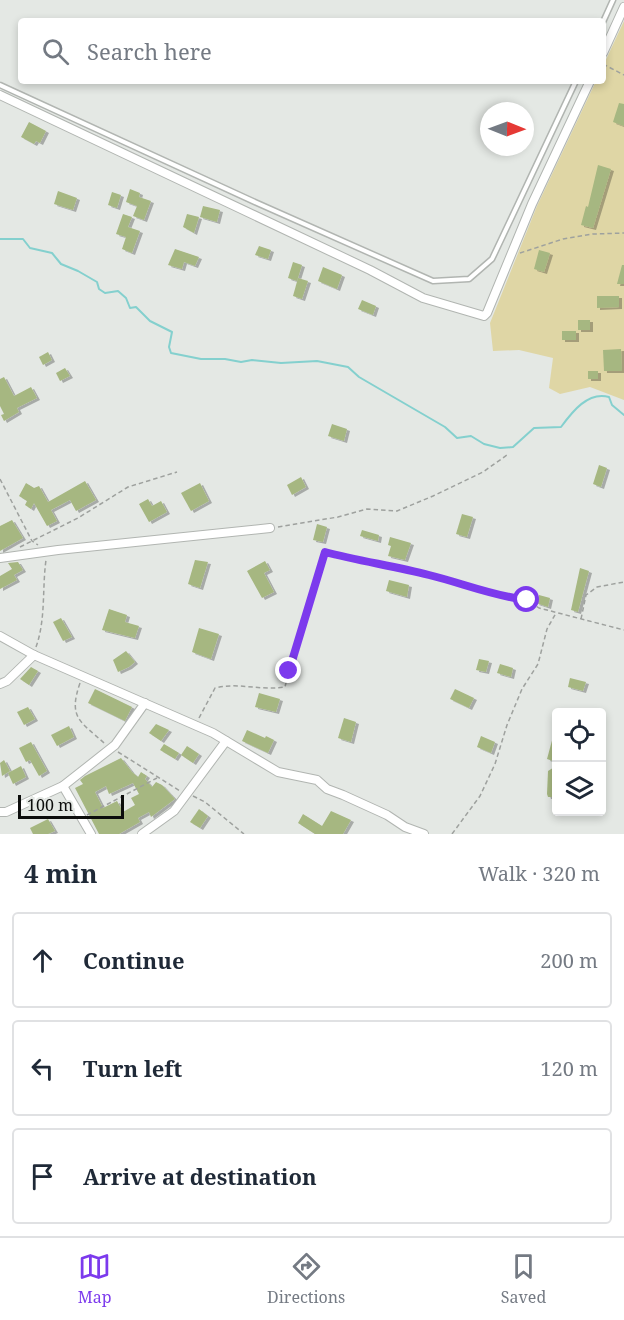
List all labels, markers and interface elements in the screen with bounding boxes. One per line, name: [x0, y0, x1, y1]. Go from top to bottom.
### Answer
search box: [18, 18, 606, 84]
icon: search: [39, 35, 72, 68]
text: Search here: [87, 36, 212, 66]
north arrow: [480, 102, 534, 156]
route start: [513, 586, 539, 612]
route end: [275, 657, 301, 683]
map controls: [552, 708, 606, 816]
button: locate: [552, 708, 606, 762]
button: layers: [552, 762, 606, 816]
scale bar: [18, 792, 124, 820]
text: 100 m: [27, 794, 73, 816]
text: 4 min: [24, 855, 98, 891]
text: Walk · 320 m: [478, 860, 600, 887]
icon: ahead: [26, 944, 59, 977]
text: Continue: [83, 945, 185, 975]
text: 200 m: [540, 947, 598, 974]
icon: left: [26, 1052, 59, 1085]
text: Turn left: [83, 1053, 182, 1083]
text: 120 m: [540, 1055, 598, 1082]
icon: arrive: [26, 1160, 59, 1193]
text: Arrive at destination: [83, 1161, 317, 1191]
tab: Map: [78, 1250, 112, 1308]
tab: Directions: [267, 1250, 345, 1308]
tab: Saved: [501, 1250, 546, 1308]

